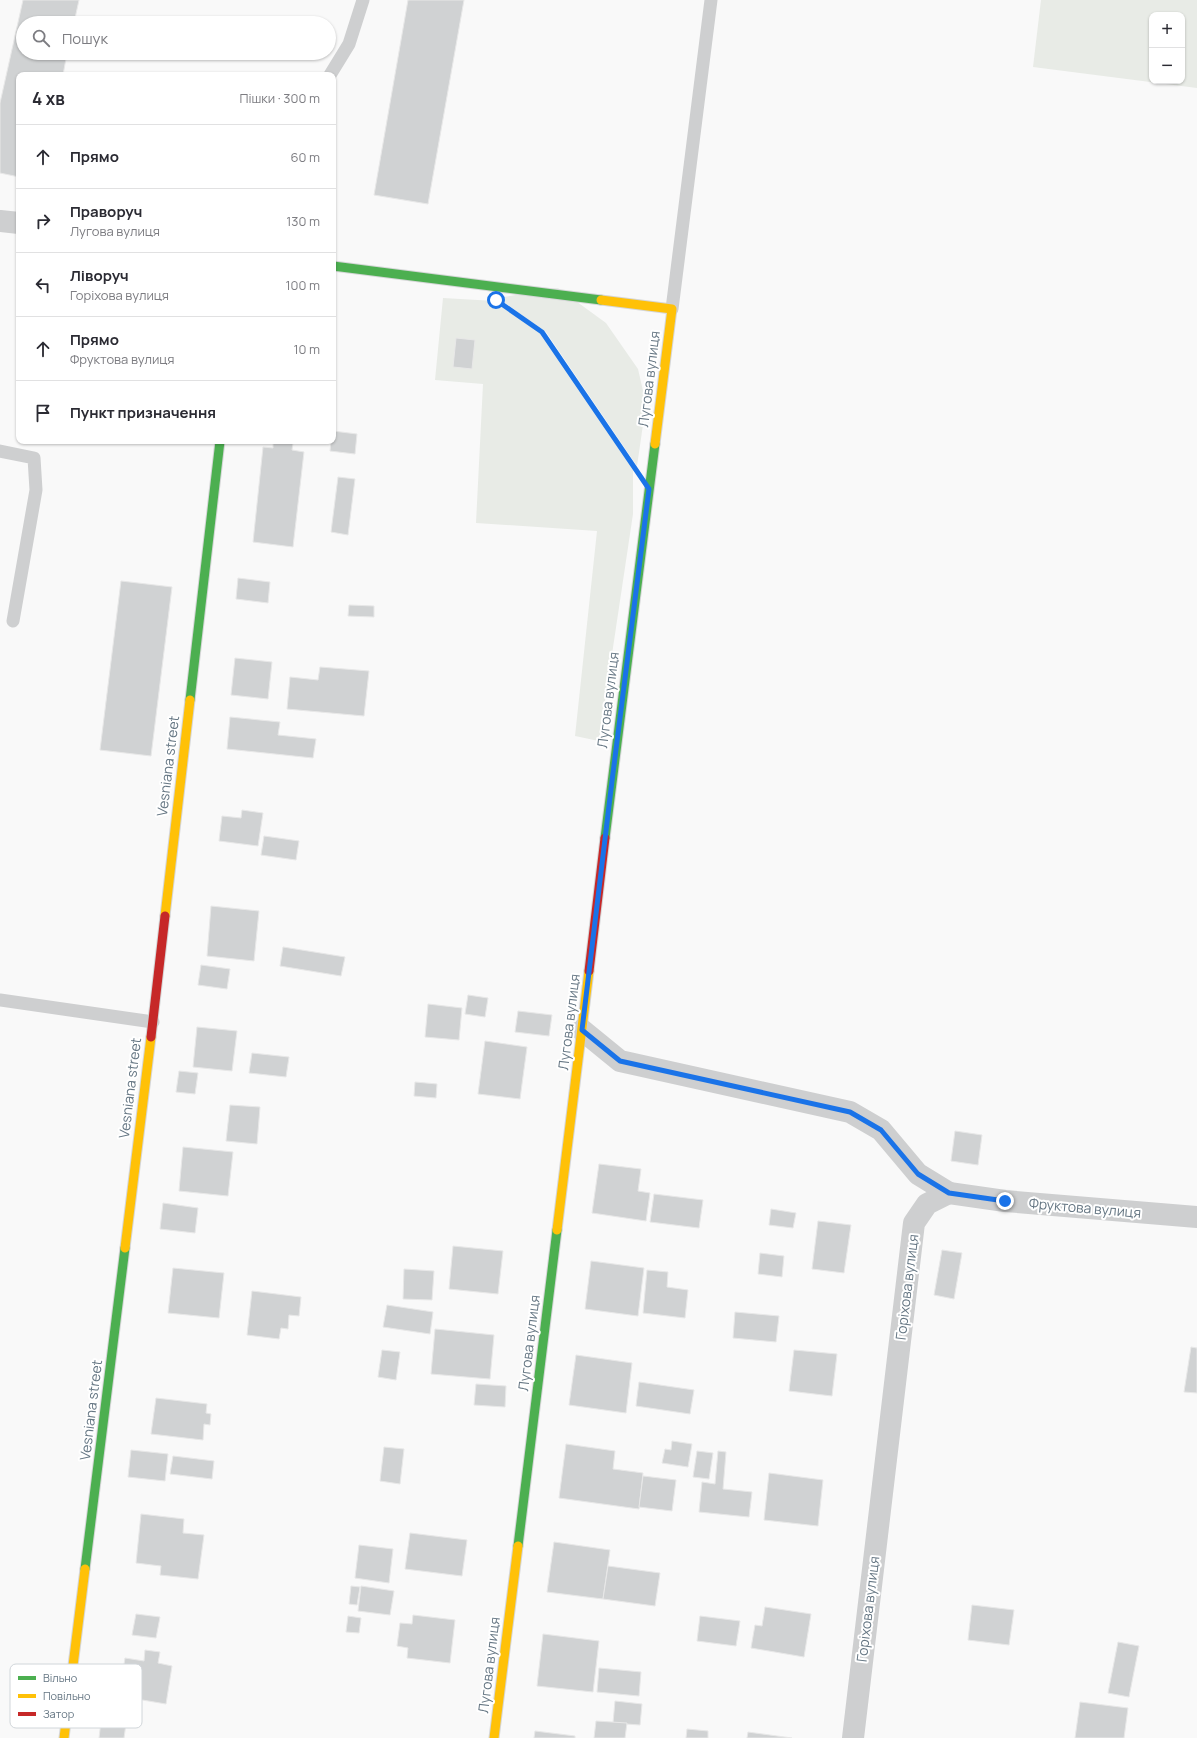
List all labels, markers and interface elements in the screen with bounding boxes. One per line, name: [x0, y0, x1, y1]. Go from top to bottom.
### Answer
map controls: [1149, 12, 1185, 84]
button: +: [1149, 12, 1185, 48]
search box: [16, 16, 336, 60]
icon: search: [30, 27, 52, 49]
text: Пошук: [62, 28, 108, 49]
button: −: [1149, 48, 1185, 84]
text: 4 хв: [32, 87, 65, 110]
text: Пішки · 300 m: [239, 89, 320, 107]
icon: ahead: [32, 146, 54, 168]
text: Прямо: [70, 146, 119, 167]
text: 60 m: [290, 148, 320, 166]
text: Праворуч: [70, 201, 142, 222]
icon: right: [32, 210, 54, 232]
text: 130 m: [286, 212, 320, 230]
text: Лугова вулиця: [70, 222, 160, 240]
text: Ліворуч: [70, 265, 129, 286]
icon: left: [32, 274, 54, 296]
text: 100 m: [285, 276, 320, 294]
text: Горіхова вулиця: [70, 286, 169, 304]
route start: [487, 291, 505, 309]
text: Прямо: [70, 329, 119, 350]
street label: Лугова вулиця: [633, 330, 664, 428]
icon: ahead: [32, 338, 54, 360]
text: 10 m: [293, 340, 320, 358]
text: Фруктова вулиця: [70, 350, 175, 368]
icon: arrive: [32, 402, 54, 424]
text: Пункт призначення: [70, 402, 216, 423]
street label: Лугова вулиця: [592, 651, 623, 749]
street label: Vesniana street: [152, 714, 183, 817]
street label: Лугова вулиця: [553, 973, 584, 1071]
street label: Vesniana street: [114, 1036, 145, 1139]
route end: [996, 1192, 1014, 1210]
street label: Фруктова вулиця: [1028, 1193, 1142, 1222]
street label: Горіхова вулиця: [891, 1233, 922, 1341]
street label: Лугова вулиця: [513, 1294, 544, 1392]
street label: Vesniana street: [75, 1358, 106, 1461]
street label: Горіхова вулиця: [852, 1555, 883, 1663]
street label: Лугова вулиця: [473, 1616, 504, 1714]
legend: [10, 1664, 142, 1728]
text: Вільно: [43, 1670, 78, 1685]
text: Повільно: [43, 1688, 91, 1703]
text: Затор: [43, 1706, 75, 1721]

